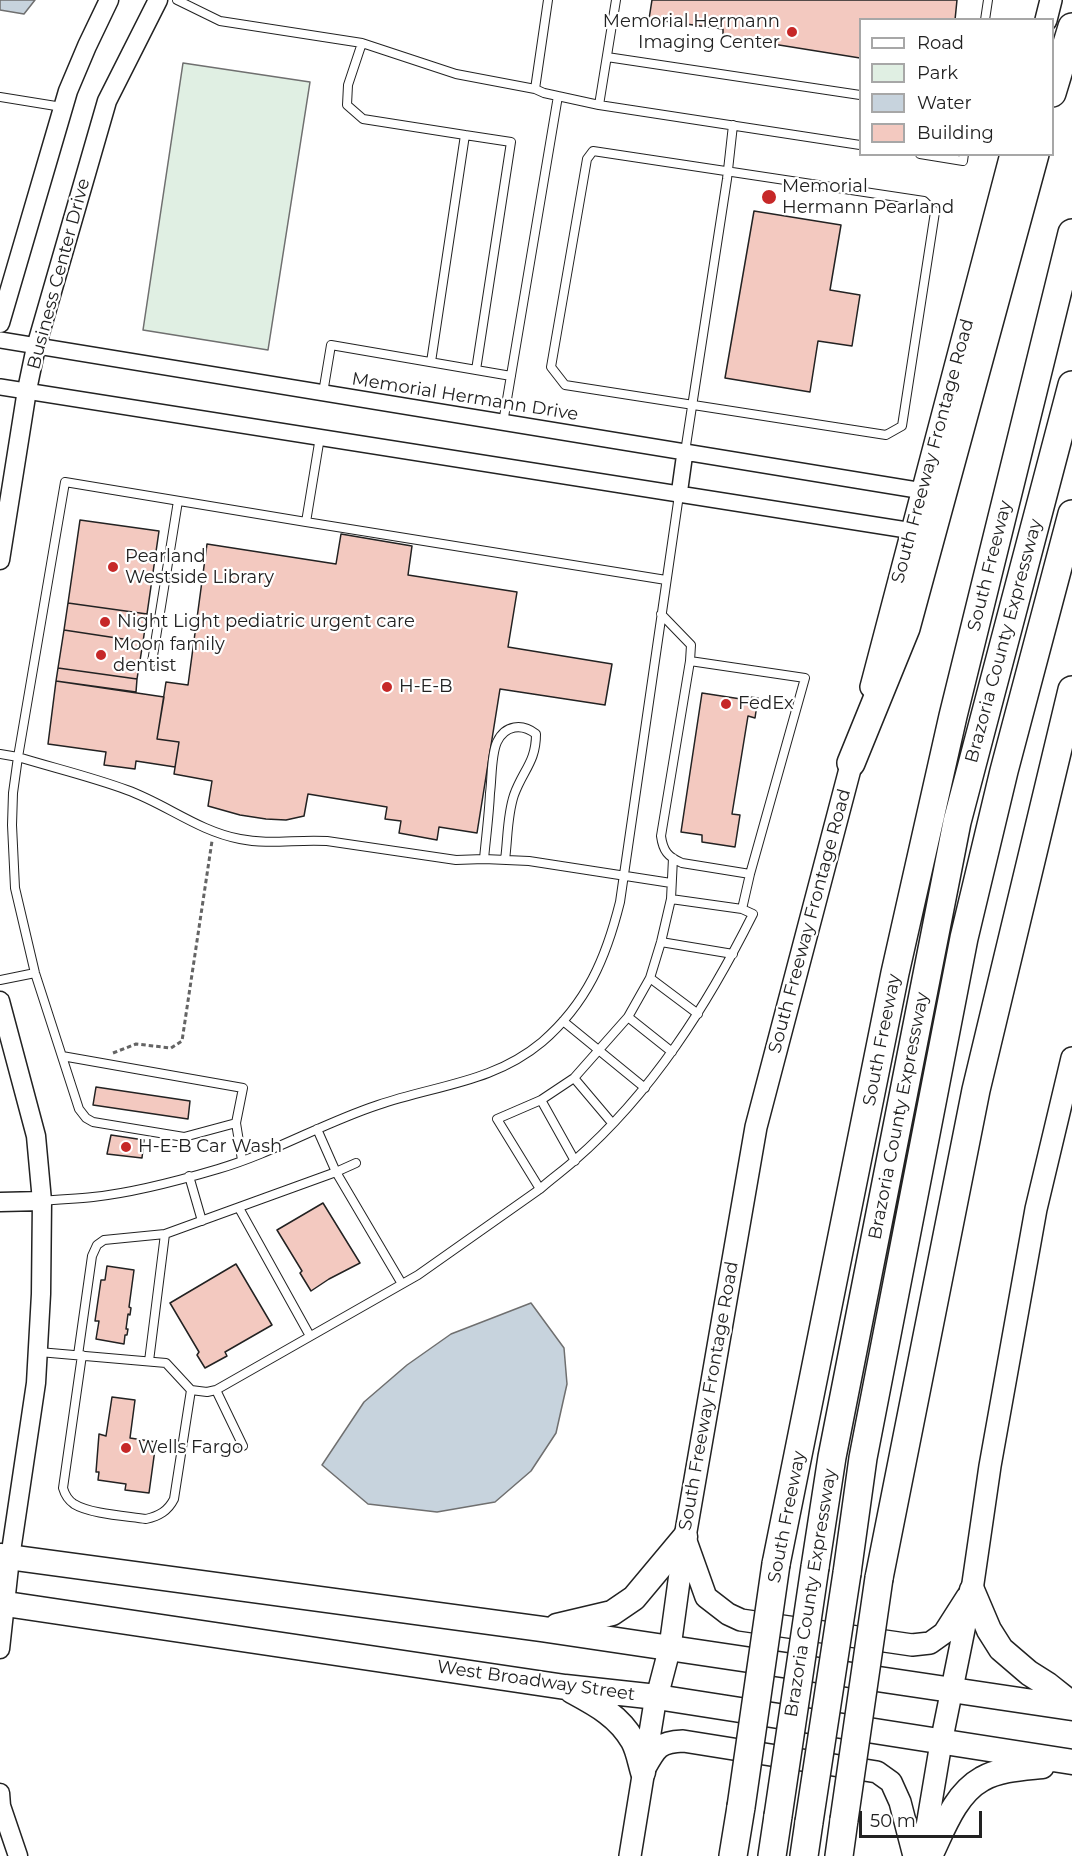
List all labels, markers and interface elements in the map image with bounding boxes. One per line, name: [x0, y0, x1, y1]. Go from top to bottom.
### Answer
place label: Memorial Hermann Imaging Center: [603, 11, 780, 54]
legend: [859, 18, 1054, 156]
marker: Memorial Hermann Imaging Center: [785, 25, 799, 39]
text: Road: [917, 32, 964, 54]
text: Park: [917, 62, 958, 84]
text: Water: [917, 92, 972, 114]
text: Building: [917, 122, 994, 144]
street label: Business Center Drive: [23, 176, 95, 372]
place label: Memorial Hermann Pearland: [782, 176, 954, 219]
marker: Memorial Hermann Pearland: [760, 188, 778, 206]
street label: South Freeway Frontage Road: [887, 316, 979, 586]
street label: Memorial Hermann Drive: [350, 368, 580, 426]
street label: South Freeway: [963, 498, 1017, 634]
street label: Brazoria County Expressway: [961, 517, 1047, 765]
place label: Pearland Westside Library: [125, 546, 274, 588]
marker: Pearland Westside Library: [106, 560, 120, 574]
place label: Night Light pediatric urgent care: [117, 611, 415, 633]
marker: Night Light pediatric urgent care: [98, 615, 112, 629]
place label: Moon family dentist: [113, 634, 225, 676]
marker: Moon family dentist: [94, 648, 108, 662]
place label: H-E-B: [399, 676, 453, 698]
marker: H-E-B: [380, 680, 394, 694]
place label: FedEx: [738, 693, 794, 715]
marker: FedEx: [719, 697, 733, 711]
street label: South Freeway Frontage Road: [764, 786, 856, 1056]
street label: South Freeway: [859, 972, 905, 1108]
street label: Brazoria County Expressway: [864, 990, 934, 1242]
place label: H-E-B Car Wash: [138, 1136, 282, 1158]
marker: H-E-B Car Wash: [119, 1140, 133, 1154]
street label: South Freeway Frontage Road: [675, 1260, 743, 1532]
place label: Wells Fargo: [138, 1437, 243, 1459]
marker: Wells Fargo: [119, 1441, 133, 1455]
street label: South Freeway: [764, 1449, 810, 1585]
street label: Brazoria County Expressway: [781, 1467, 841, 1719]
street label: West Broadway Street: [436, 1656, 636, 1706]
scale bar: [862, 1799, 985, 1837]
text: 50 m: [870, 1810, 916, 1832]

